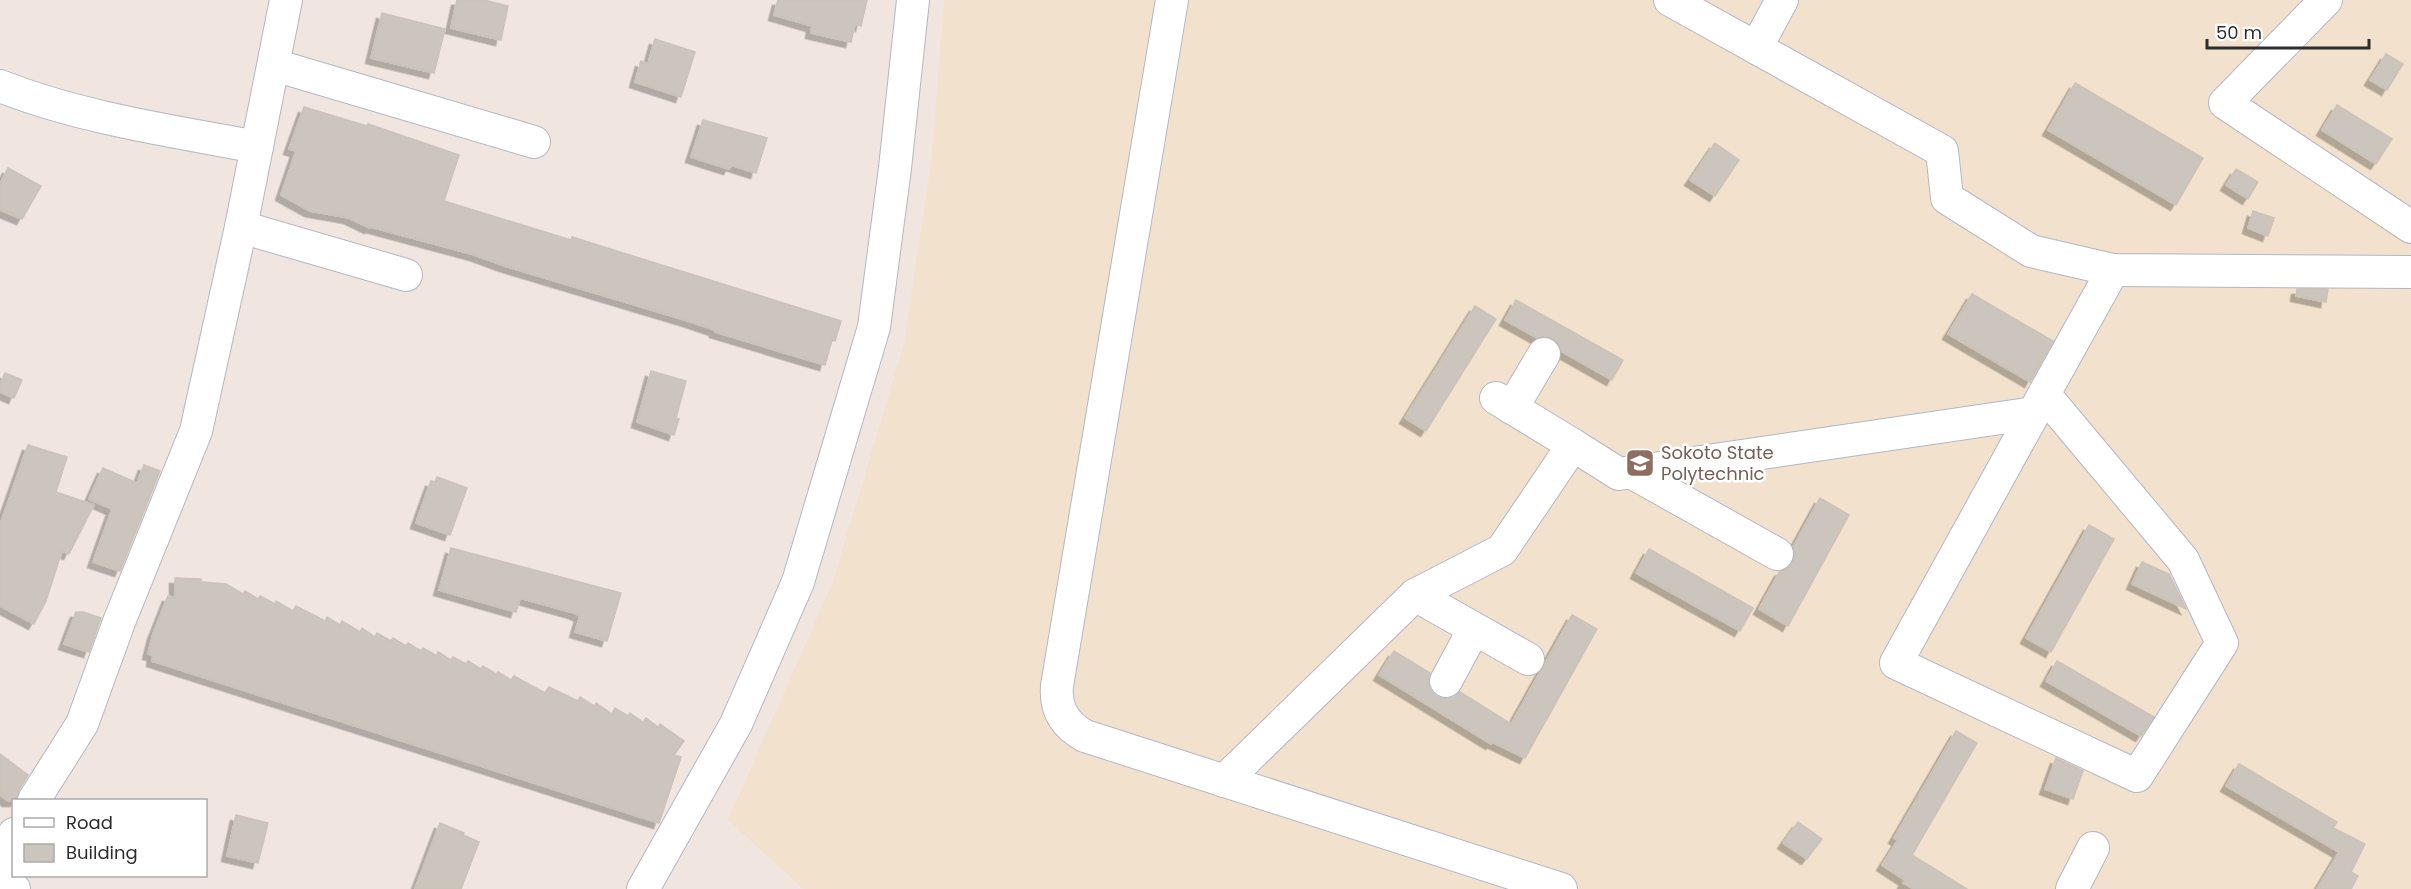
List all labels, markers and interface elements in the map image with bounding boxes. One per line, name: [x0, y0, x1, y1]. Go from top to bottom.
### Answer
scale bar: [2207, 12, 2369, 50]
text: 50 m: [2216, 20, 2262, 45]
place label: Sokoto State Polytechnic: [1661, 440, 1774, 486]
school or university icon: Sokoto State Polytechnic: [1624, 447, 1656, 479]
legend: [12, 799, 207, 877]
text: Road: [66, 810, 113, 835]
text: Building: [66, 840, 138, 865]

